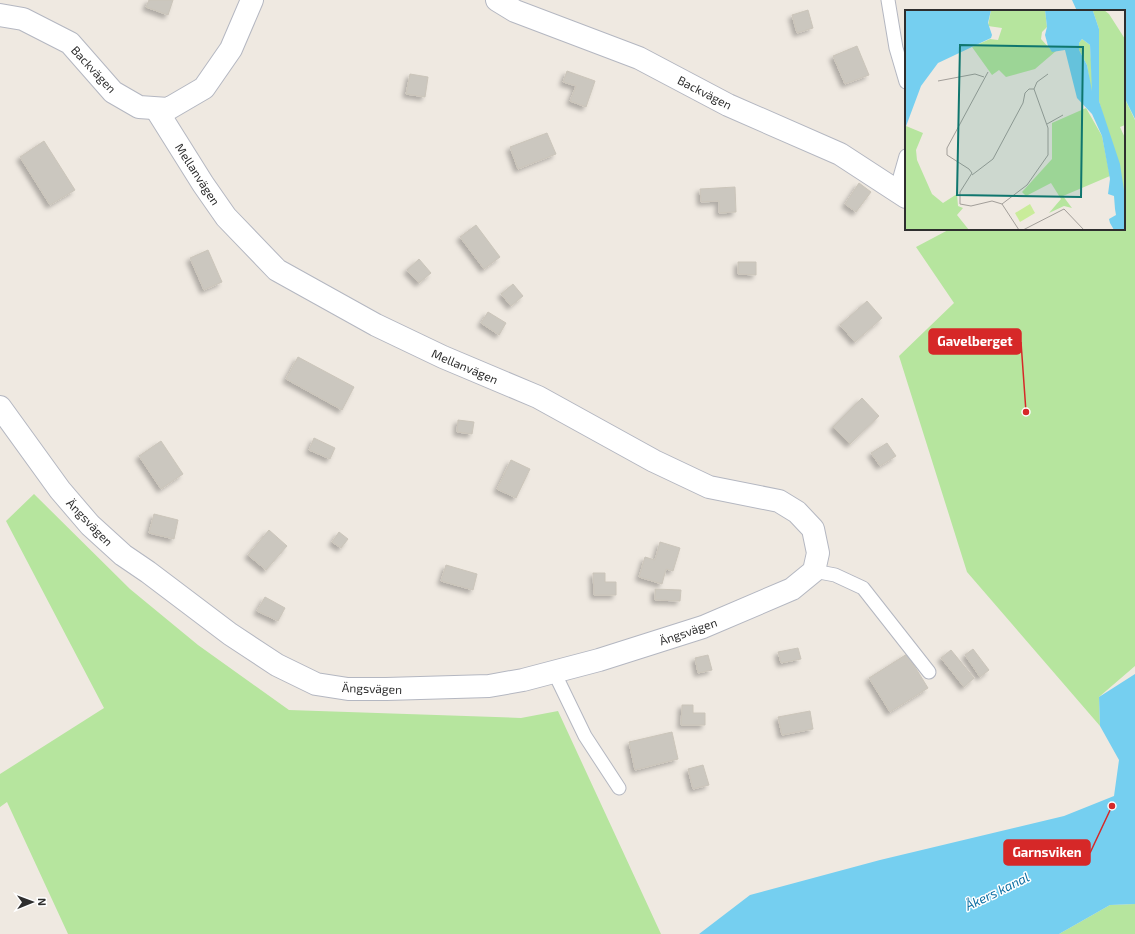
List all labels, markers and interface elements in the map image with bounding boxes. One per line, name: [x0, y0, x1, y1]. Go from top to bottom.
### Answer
inset map: [905, 10, 1125, 230]
street label: Backvägen: [69, 43, 119, 95]
street label: Backvägen: [676, 72, 734, 112]
street label: Mellanvägen: [173, 141, 223, 207]
callout: Gavelberget: [929, 329, 1021, 354]
text: Gavelberget: [937, 333, 1013, 349]
street label: Mellanvägen: [430, 346, 500, 386]
street label: Ängsvägen: [64, 496, 116, 549]
street label: Ängsvägen: [657, 615, 719, 647]
street label: Ängsvägen: [342, 680, 402, 696]
callout: Garnsviken: [1004, 840, 1090, 865]
text: Garnsviken: [1012, 844, 1082, 860]
water label: Åkers kanal: [961, 869, 1032, 914]
north arrow: [12, 882, 52, 922]
text: N: [36, 898, 49, 906]

